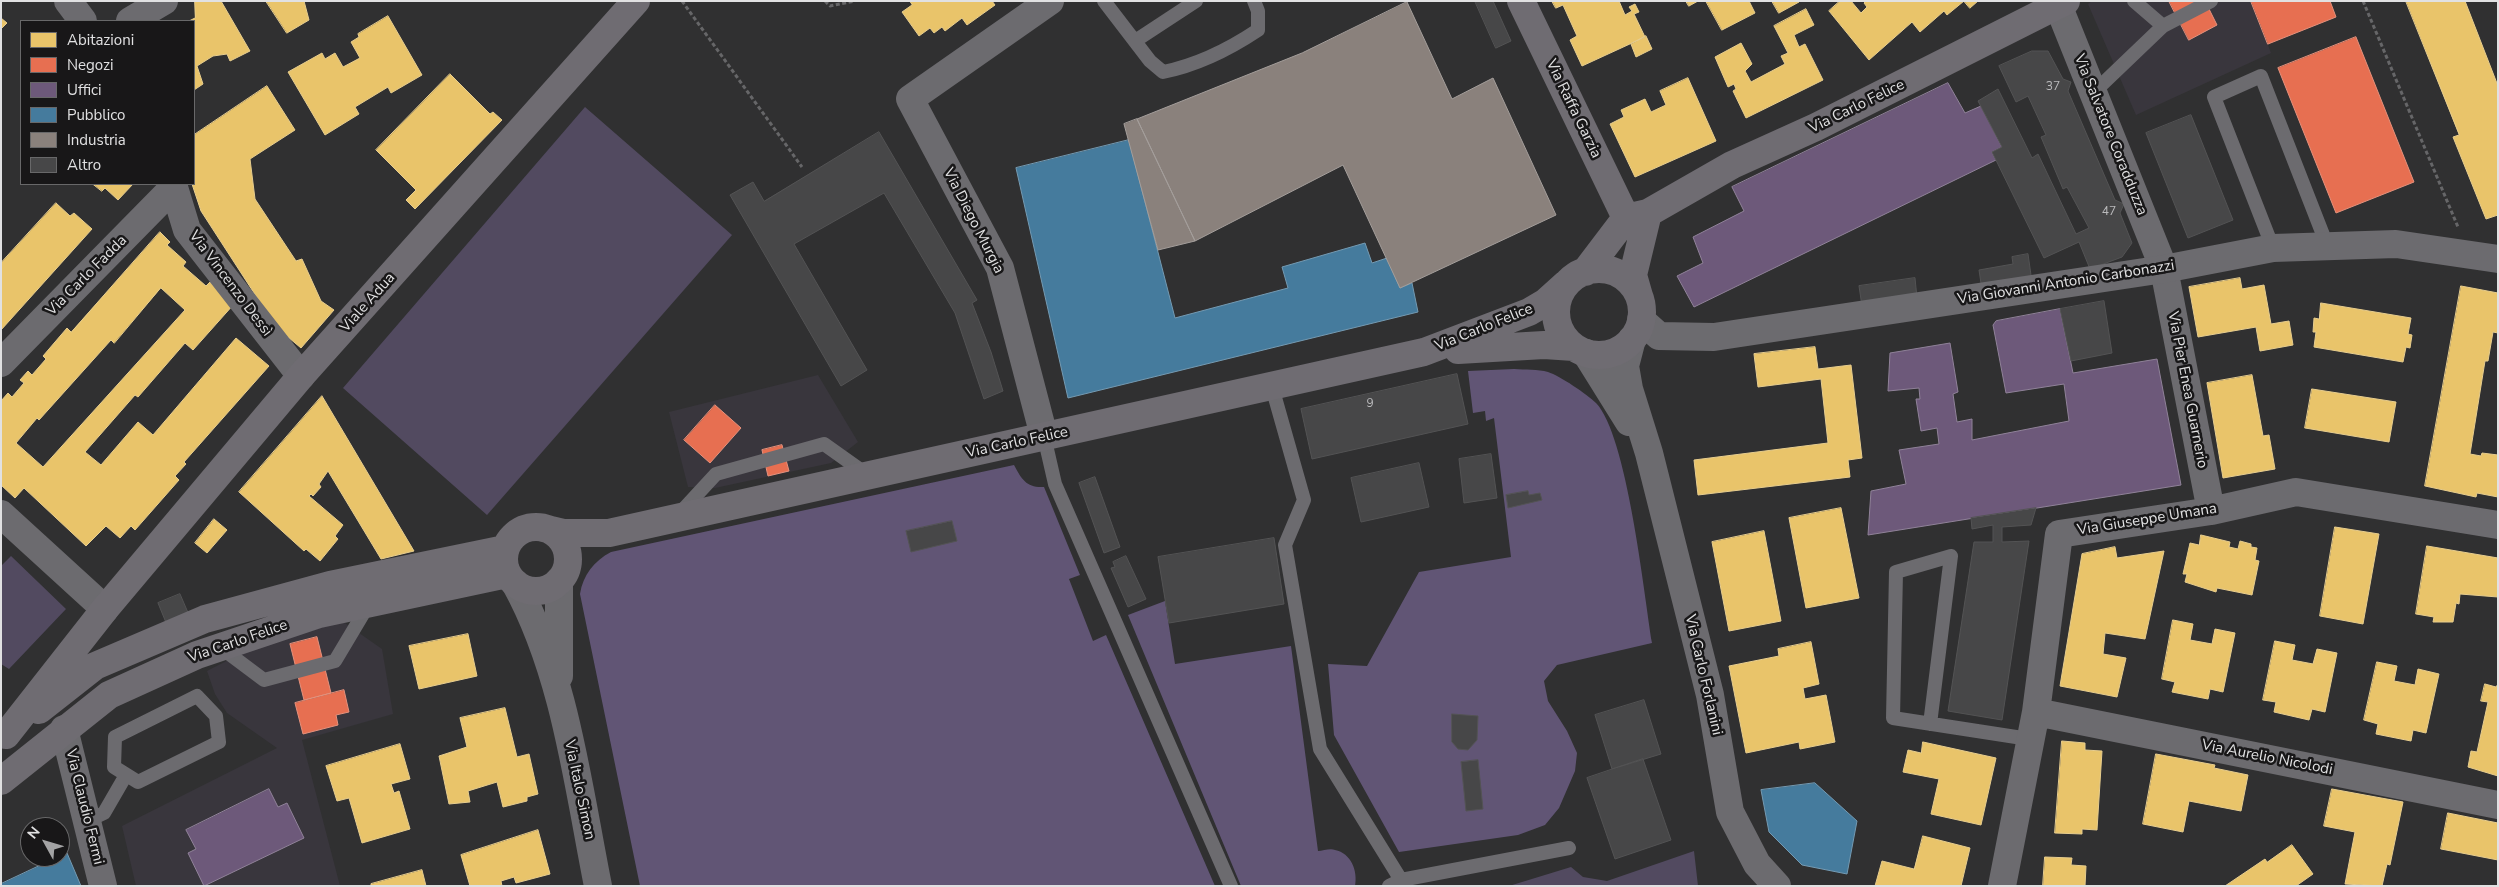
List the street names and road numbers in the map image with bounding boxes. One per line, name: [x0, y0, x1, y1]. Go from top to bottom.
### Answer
street label: Via Salvatore Coradduzza: [2069, 52, 2151, 218]
street label: Via Raffa Garzia: [1541, 57, 1605, 161]
street label: Via Carlo Felice: [1806, 76, 1908, 138]
street label: Via Diego Murgia: [939, 165, 1007, 277]
street label: Via Vincenzo Dessì: [185, 228, 275, 340]
street label: Via Carlo Fadda: [43, 232, 131, 320]
street label: Via Giovanni Antonio Carbonazzi: [1956, 257, 2176, 309]
street label: Viale Adua: [337, 270, 399, 336]
street label: Via Carlo Felice: [1432, 300, 1536, 356]
street label: Via Pier Enea Guarnerio: [2163, 310, 2211, 470]
street label: Via Carlo Felice: [964, 423, 1070, 463]
street label: Via Giuseppe Umana: [2076, 500, 2218, 540]
street label: Via Carlo Forlanini: [1680, 613, 1726, 737]
street label: Via Carlo Felice: [186, 617, 290, 667]
street label: Via Aurelio Nicolodi: [2200, 736, 2334, 780]
street label: Via Italo Simon: [560, 738, 598, 842]
street label: Via Claudio Fermi: [61, 747, 107, 867]

